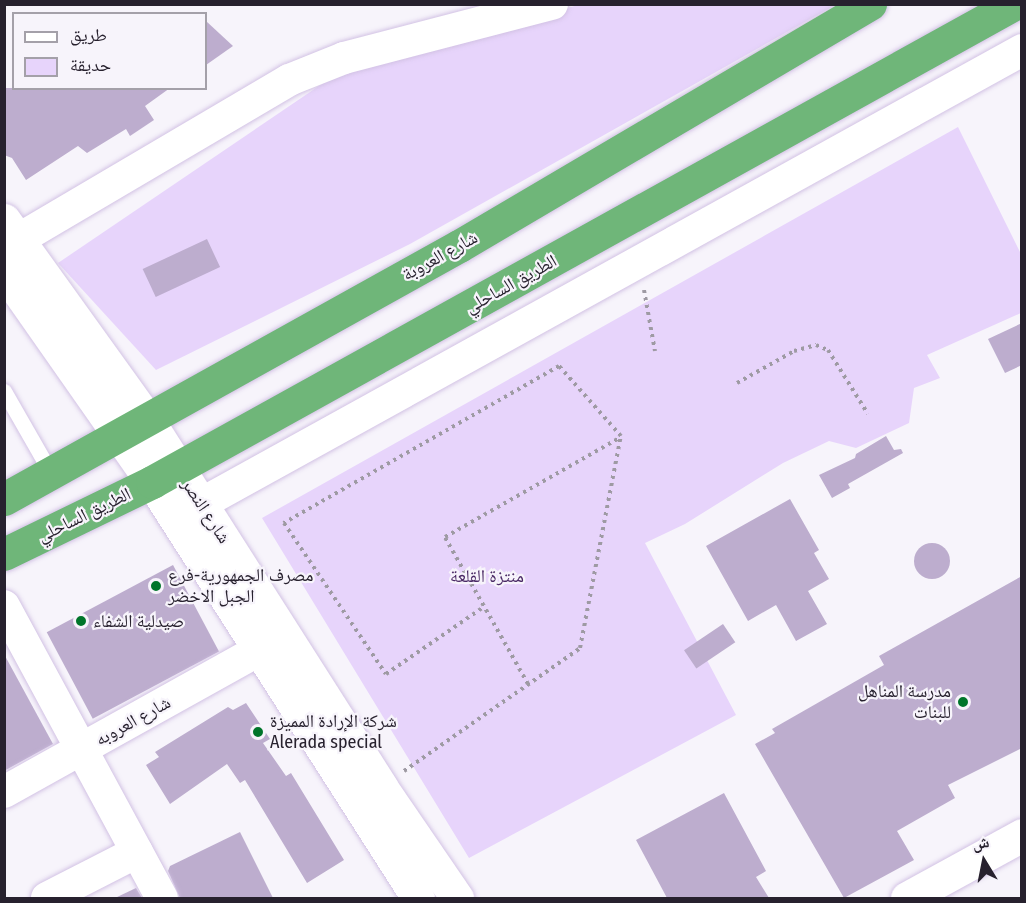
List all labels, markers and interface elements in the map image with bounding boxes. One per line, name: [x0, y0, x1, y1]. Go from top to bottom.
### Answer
legend: [12, 12, 207, 90]
text: طريق: [70, 24, 107, 46]
text: حديقة: [70, 54, 111, 76]
street label: شارع العروبة: [399, 226, 481, 286]
street label: الطريق الساحلي: [461, 250, 561, 318]
street label: شارع النصر: [177, 474, 235, 548]
street label: الطريق الساحلي: [34, 483, 134, 547]
place label: مصرف الجمهورية-فرع الجبل الاخضر: [168, 565, 313, 608]
park label: منتزة القلعة: [450, 565, 524, 587]
marker: مصرف الجمهورية-فرع الجبل الاخضر: [149, 579, 163, 593]
place label: صيدلية الشفاء: [93, 610, 184, 632]
marker: صيدلية الشفاء: [74, 614, 88, 628]
place label: مدرسة المناهل للبنات: [858, 681, 951, 724]
street label: شارع العروبه: [92, 691, 174, 751]
marker: مدرسة المناهل للبنات: [956, 695, 970, 709]
place label: شركة الإرادة المميزة Alerada special: [270, 711, 397, 754]
marker: شركة الإرادة المميزة Alerada special: [251, 725, 265, 739]
north arrow: [954, 831, 1014, 891]
text: ش: [971, 832, 991, 854]

